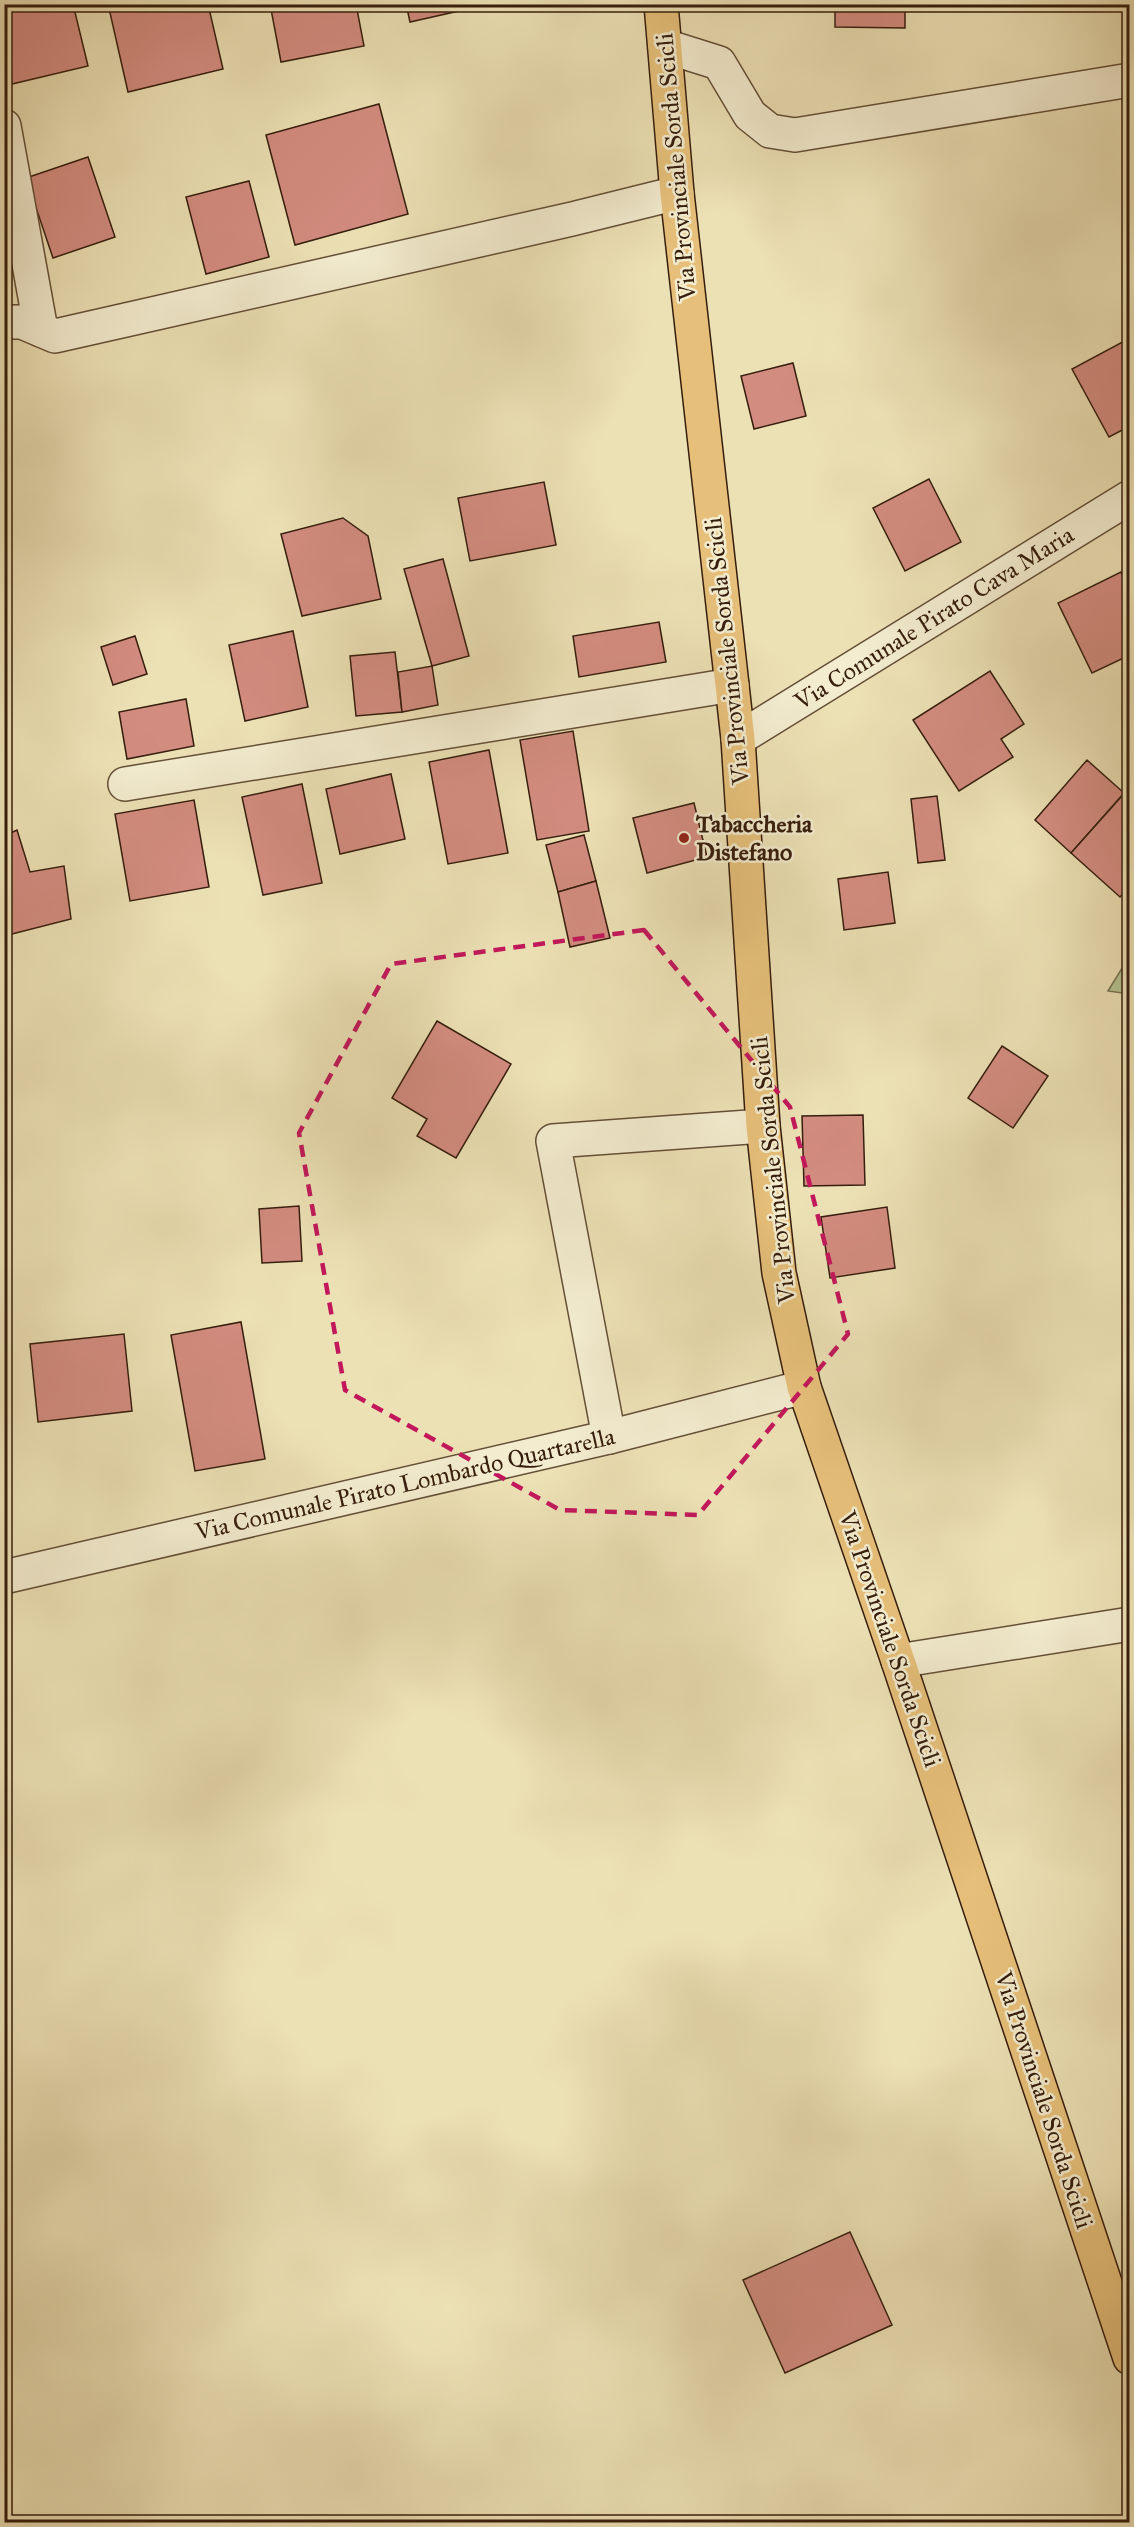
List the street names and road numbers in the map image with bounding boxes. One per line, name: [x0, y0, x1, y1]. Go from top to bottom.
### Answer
street label: Via Provinciale Sorda Scicli: [649, 31, 703, 303]
street label: Via Provinciale Sorda Scicli: [698, 515, 756, 787]
street label: Via Comunale Pirato Cava Maria: [788, 519, 1080, 717]
street label: Via Provinciale Sorda Scicli: [744, 1034, 802, 1306]
street label: Via Comunale Pirato Lombardo Quartarella: [191, 1421, 619, 1547]
street label: Via Provinciale Sorda Scicli: [832, 1506, 948, 1771]
street label: Via Provinciale Sorda Scicli: [988, 1967, 1100, 2233]

